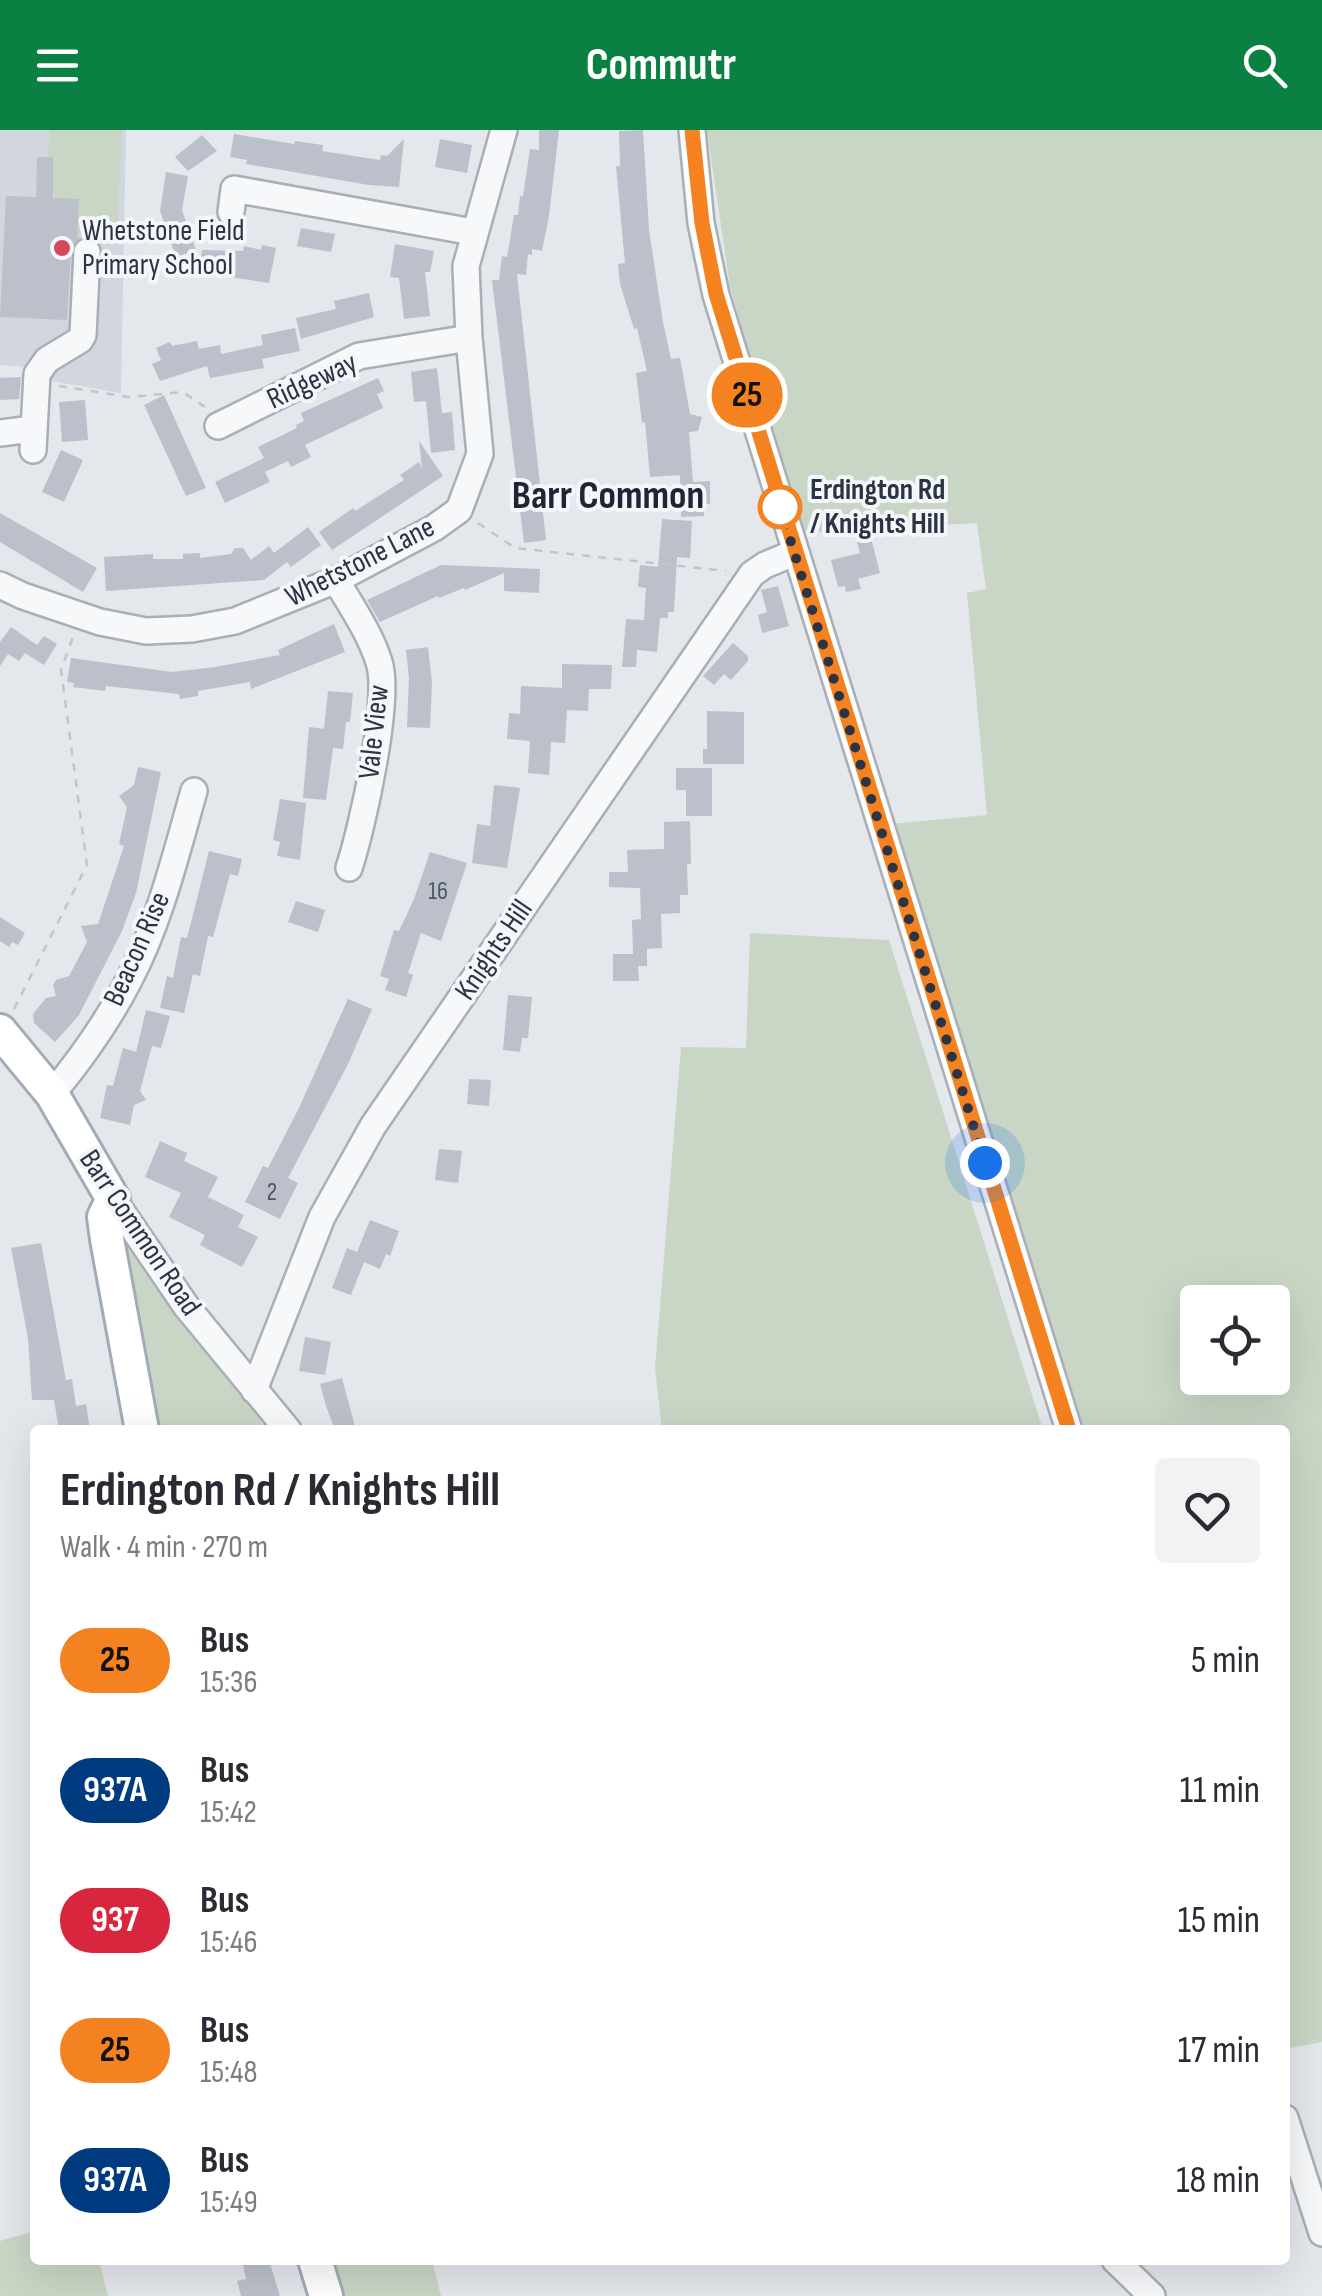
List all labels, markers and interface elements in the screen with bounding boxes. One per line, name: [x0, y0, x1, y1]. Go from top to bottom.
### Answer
icon: menu: [30, 38, 85, 93]
text: Commutr: [586, 38, 736, 93]
icon: search: [1237, 38, 1292, 93]
place label: Whetstone Field Primary School: [82, 213, 245, 283]
marker: Whetstone Field Primary School: [51, 237, 73, 259]
street label: Ridgeway: [261, 344, 363, 417]
line badge: 25: [702, 362, 792, 428]
text: 25: [732, 374, 762, 417]
district label: Barr Common: [512, 472, 704, 520]
place label: Erdington Rd / Knights Hill: [810, 472, 945, 542]
marker: Erdington Rd / Knights Hill: [759, 486, 801, 528]
street label: Whetstone Lane: [279, 509, 441, 615]
street label: Vale View: [351, 683, 397, 781]
house number: 16: [428, 876, 448, 907]
street label: Beacon Rise: [96, 886, 178, 1012]
street label: Knights Hill: [447, 893, 541, 1007]
your location: [960, 1138, 1010, 1188]
street label: Barr Common Road: [71, 1143, 209, 1323]
house number: 2: [267, 1177, 277, 1208]
map controls: [1180, 1285, 1290, 1395]
button: locate: [1180, 1285, 1290, 1395]
button: heart: [1155, 1458, 1260, 1563]
text: Erdington Rd / Knights Hill: [60, 1462, 500, 1519]
text: Walk · 4 min · 270 m: [60, 1528, 268, 1567]
text: Bus: [200, 1618, 249, 1663]
text: 5 min: [1191, 1638, 1260, 1683]
text: 25: [100, 1639, 130, 1682]
text: 15:36: [200, 1663, 257, 1702]
text: Bus: [200, 1748, 249, 1793]
text: 11 min: [1180, 1768, 1260, 1813]
text: 937A: [83, 1769, 147, 1812]
text: 15:42: [200, 1793, 257, 1832]
text: Bus: [200, 1878, 249, 1923]
text: 15 min: [1178, 1898, 1260, 1943]
text: 937: [91, 1899, 139, 1942]
text: 15:46: [200, 1923, 257, 1962]
text: Bus: [200, 2008, 249, 2053]
text: 17 min: [1178, 2028, 1260, 2073]
text: 25: [100, 2029, 130, 2072]
text: 15:48: [200, 2053, 258, 2092]
text: Bus: [200, 2138, 249, 2183]
text: 18 min: [1176, 2158, 1260, 2203]
text: 937A: [83, 2159, 147, 2202]
text: 15:49: [200, 2183, 258, 2222]

